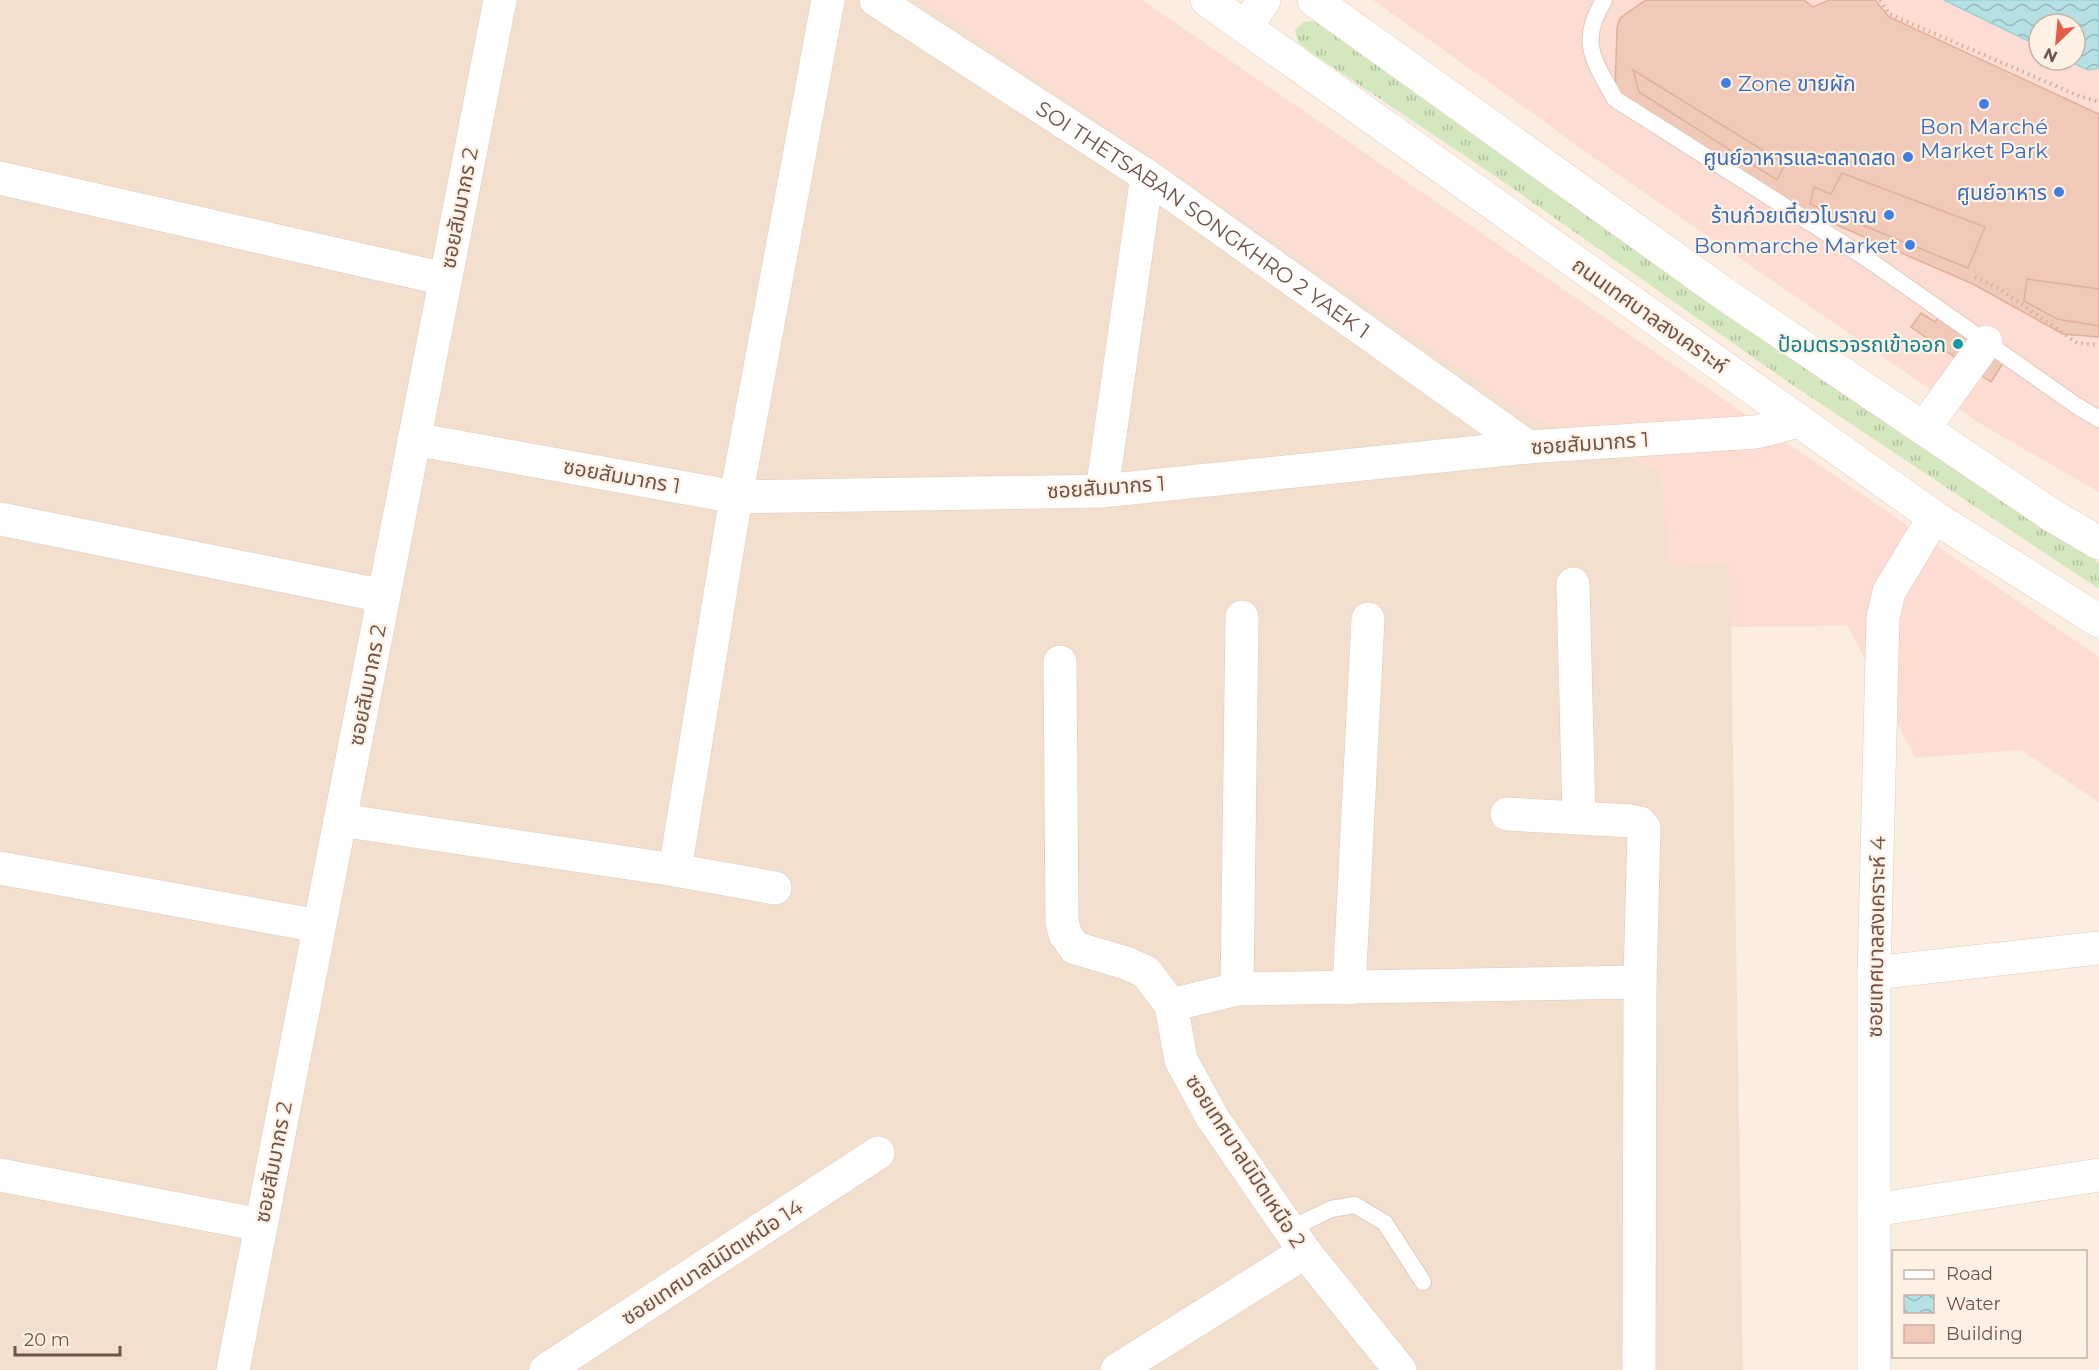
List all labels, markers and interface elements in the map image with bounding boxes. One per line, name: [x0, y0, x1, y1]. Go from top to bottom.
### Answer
north arrow: [2027, 12, 2087, 72]
text: N: [2041, 44, 2061, 66]
place label: Zone ขายผัก: [1738, 71, 1856, 96]
marker: Zone ขายผัก: [1719, 76, 1733, 90]
street label: SOI THETSABAN SONGKHRO 2 YAEK 1: [1032, 95, 1375, 343]
marker: Bon Marché Market Park: [1977, 97, 1991, 111]
place label: Bon Marché Market Park: [1920, 114, 2048, 163]
street label: ซอยสัมมากร 2: [435, 145, 483, 271]
place label: ศูนย์อาหารและตลาดสด: [1703, 145, 1896, 171]
marker: ศูนย์อาหารและตลาดสด: [1901, 150, 1915, 164]
place label: ศูนย์อาหาร: [1957, 180, 2047, 206]
marker: ศูนย์อาหาร: [2052, 185, 2066, 199]
place label: ร้านก๋วยเตี๋ยวโบราณ: [1711, 201, 1877, 228]
marker: ร้านก๋วยเตี๋ยวโบราณ: [1882, 208, 1896, 222]
place label: Bonmarche Market: [1694, 233, 1898, 258]
marker: Bonmarche Market: [1903, 238, 1917, 252]
street label: ถนนเทศบาลสงเคราะห์: [1567, 252, 1733, 378]
place label: ป้อมตรวจรถเข้าออก: [1778, 332, 1946, 357]
marker: ป้อมตรวจรถเข้าออก: [1951, 337, 1965, 351]
street label: ซอยสัมมากร 1: [1530, 426, 1650, 460]
street label: ซอยสัมมากร 1: [561, 453, 683, 499]
street label: ซอยสัมมากร 1: [1046, 470, 1166, 504]
street label: ซอยสัมมากร 2: [343, 622, 391, 748]
street label: ซอยเทศบาลสงเคราะห์ 4: [1862, 836, 1890, 1038]
street label: ซอยเทศบาลนิมิตเหนือ 2: [1181, 1070, 1311, 1252]
street label: ซอยสัมมากร 2: [249, 1099, 297, 1225]
street label: ซอยเทศบาลนิมิตเหนือ 14: [617, 1194, 807, 1330]
legend: [1892, 1250, 2087, 1358]
text: Road: [1946, 1263, 1993, 1285]
text: Water: [1946, 1293, 2001, 1315]
scale bar: [15, 1319, 120, 1357]
text: Building: [1946, 1323, 2023, 1345]
text: 20 m: [24, 1329, 70, 1351]

